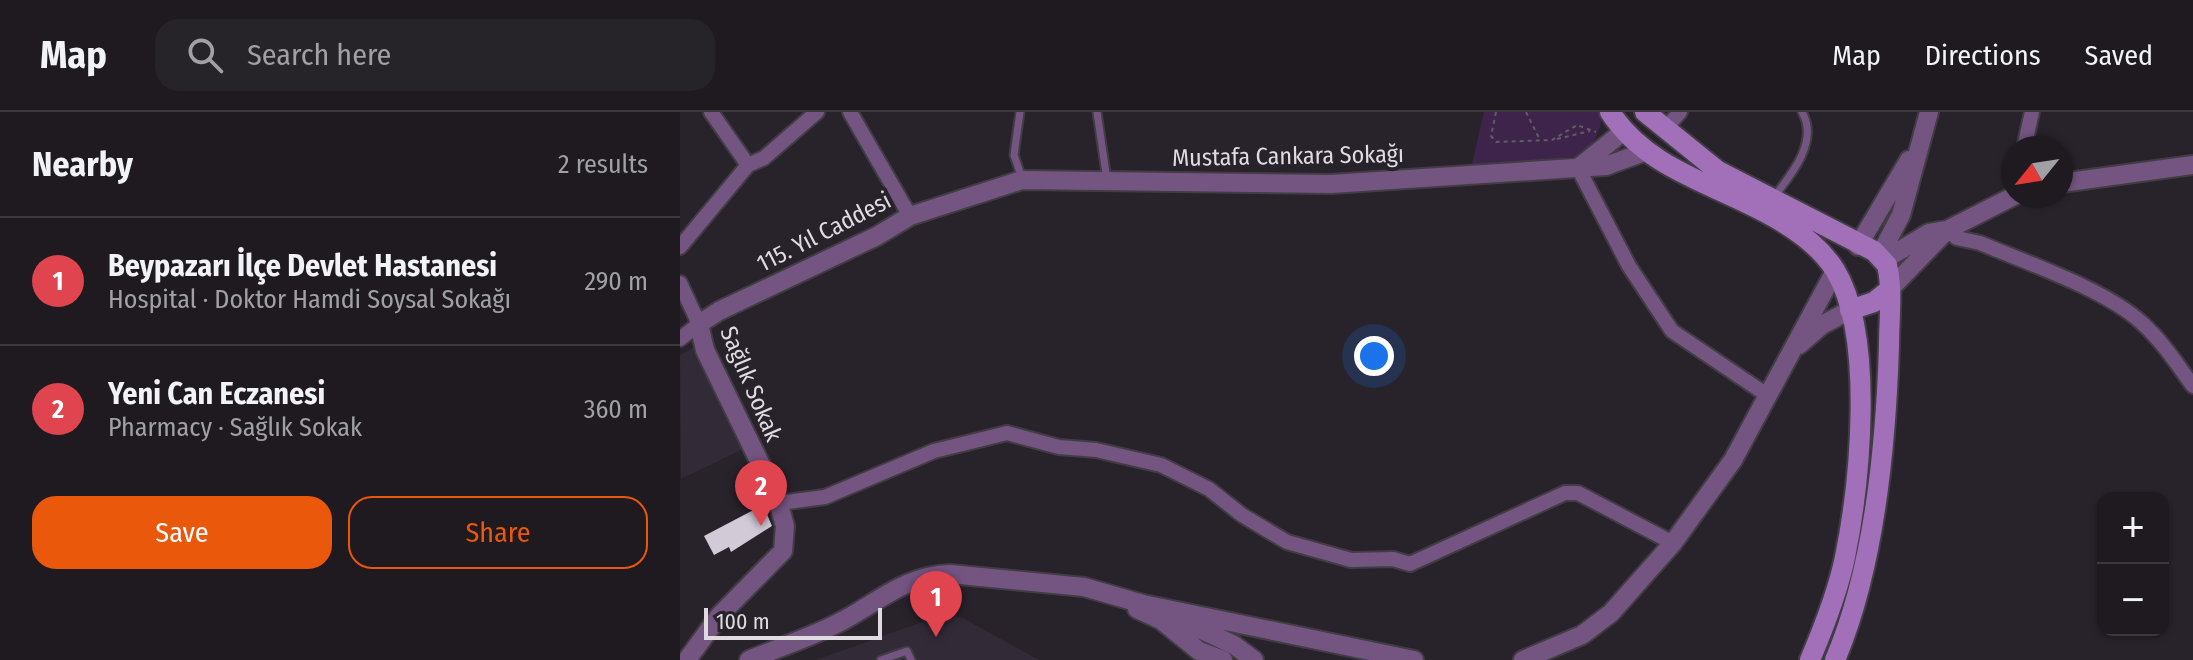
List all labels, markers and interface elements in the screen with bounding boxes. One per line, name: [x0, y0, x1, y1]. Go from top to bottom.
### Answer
search box: [155, 19, 715, 91]
text: Map: [40, 32, 107, 78]
icon: search: [183, 33, 227, 77]
text: Search here: [247, 37, 391, 73]
text: Map: [1832, 39, 1881, 72]
text: Directions: [1925, 39, 2041, 72]
text: Saved: [2085, 39, 2153, 72]
north arrow: [2001, 136, 2073, 208]
street label: Mustafa Cankara Sokağı: [1172, 140, 1404, 172]
text: Nearby: [32, 144, 133, 185]
text: 2 results: [558, 149, 648, 180]
street label: 115. Yıl Caddesi: [752, 186, 896, 278]
text: Beypazarı İlçe Devlet Hastanesi: [108, 248, 497, 284]
text: 1: [53, 266, 64, 297]
text: 290 m: [584, 266, 648, 297]
text: Hospital · Doktor Hamdi Soysal Sokağı: [108, 284, 511, 315]
street label: Sağlık Sokak: [714, 322, 788, 446]
your location: [1354, 336, 1394, 376]
text: Yeni Can Eczanesi: [108, 376, 325, 412]
text: 2: [52, 394, 64, 425]
text: 360 m: [584, 394, 648, 425]
text: Pharmacy · Sağlık Sokak: [108, 412, 362, 443]
pin: 2: [735, 460, 787, 526]
map controls: [2097, 492, 2169, 636]
button: +: [2097, 492, 2169, 564]
button: Save: [32, 496, 332, 569]
button: Share: [348, 496, 648, 569]
button: −: [2097, 564, 2169, 636]
pin: 1: [910, 571, 962, 637]
scale bar: [704, 604, 882, 640]
text: 100 m: [716, 608, 770, 635]

